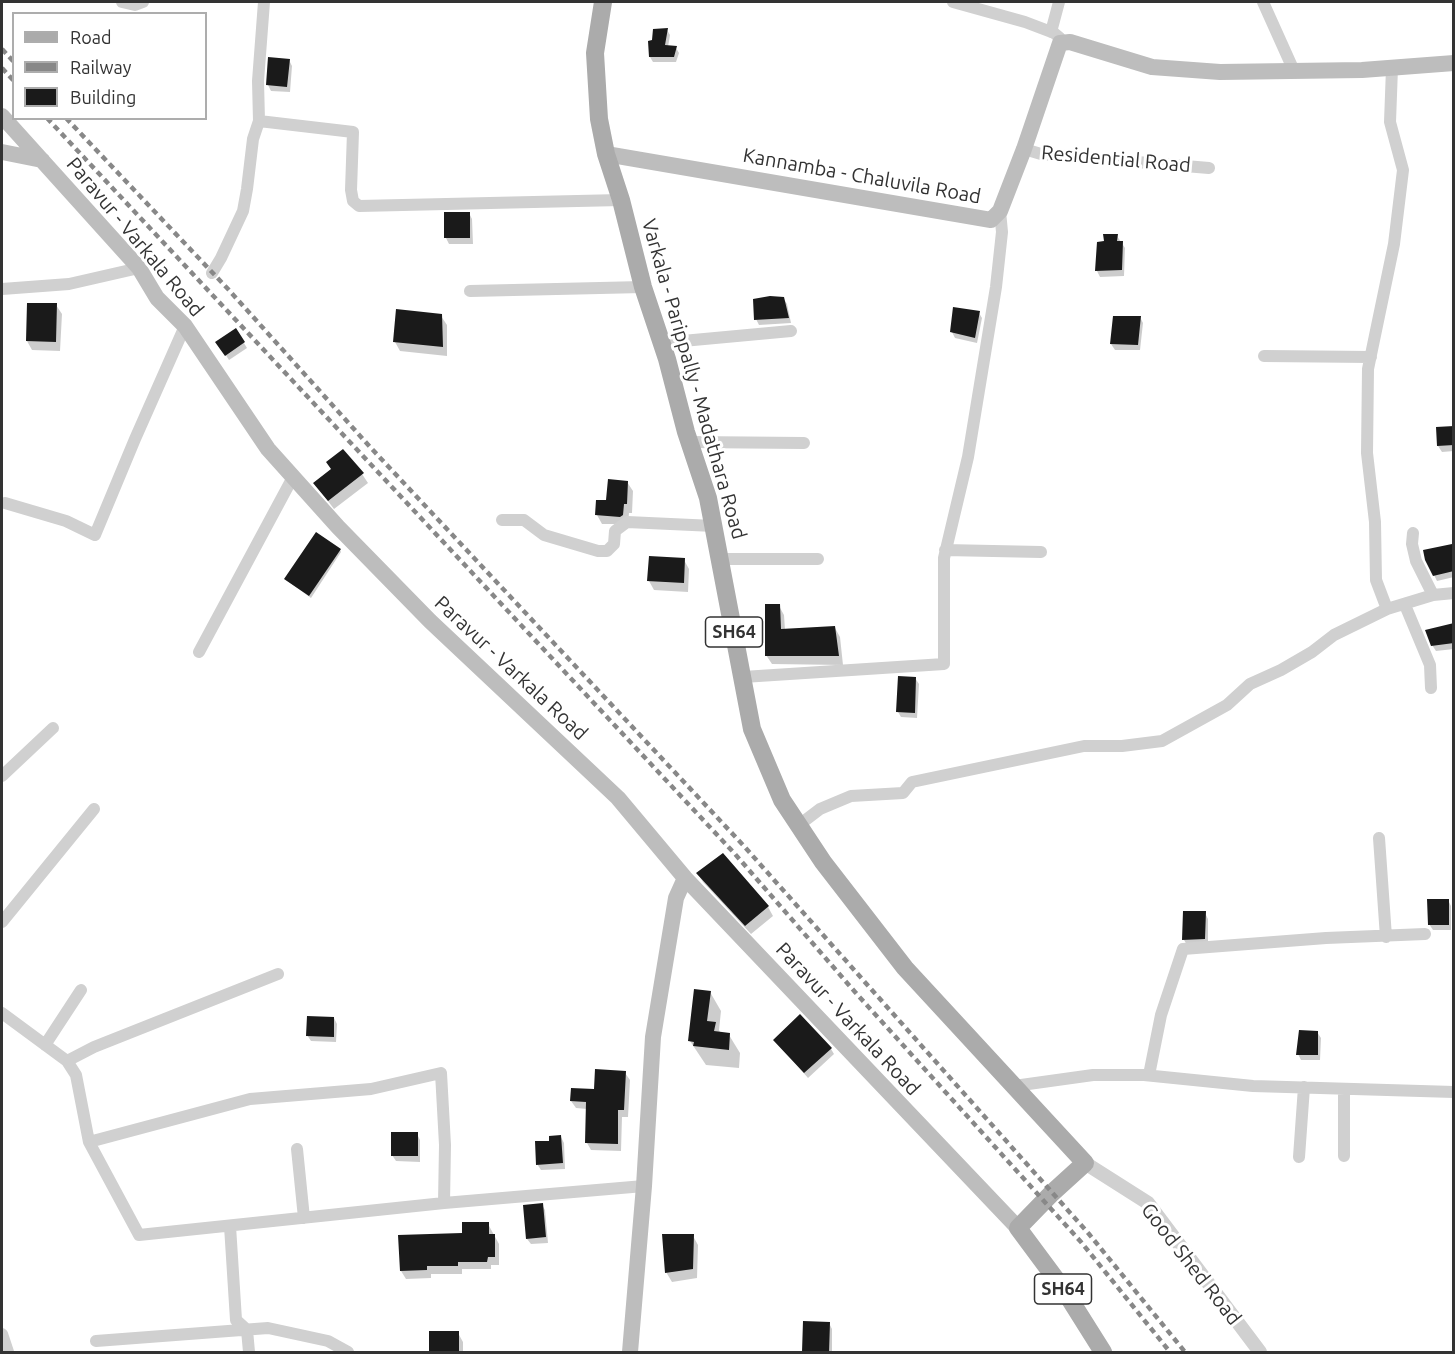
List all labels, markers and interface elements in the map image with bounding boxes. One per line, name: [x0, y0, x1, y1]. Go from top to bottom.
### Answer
legend: [12, 12, 207, 120]
text: Road: [70, 27, 112, 47]
text: Railway: [70, 57, 131, 77]
text: Building: [70, 87, 136, 107]
street label: Residential Road: [1040, 141, 1192, 177]
street label: Kannamba - Chaluvila Road: [741, 143, 983, 209]
street label: Paravur - Varkala Road: [61, 153, 209, 321]
street label: Varkala - Parippally - Madathara Road: [637, 216, 751, 542]
street label: Paravur - Varkala Road: [430, 591, 592, 745]
road number: SH64: [706, 617, 762, 647]
street label: Paravur - Varkala Road: [771, 938, 925, 1100]
street label: Good Shed Road: [1136, 1198, 1246, 1330]
road number: SH64: [1034, 1274, 1092, 1304]

